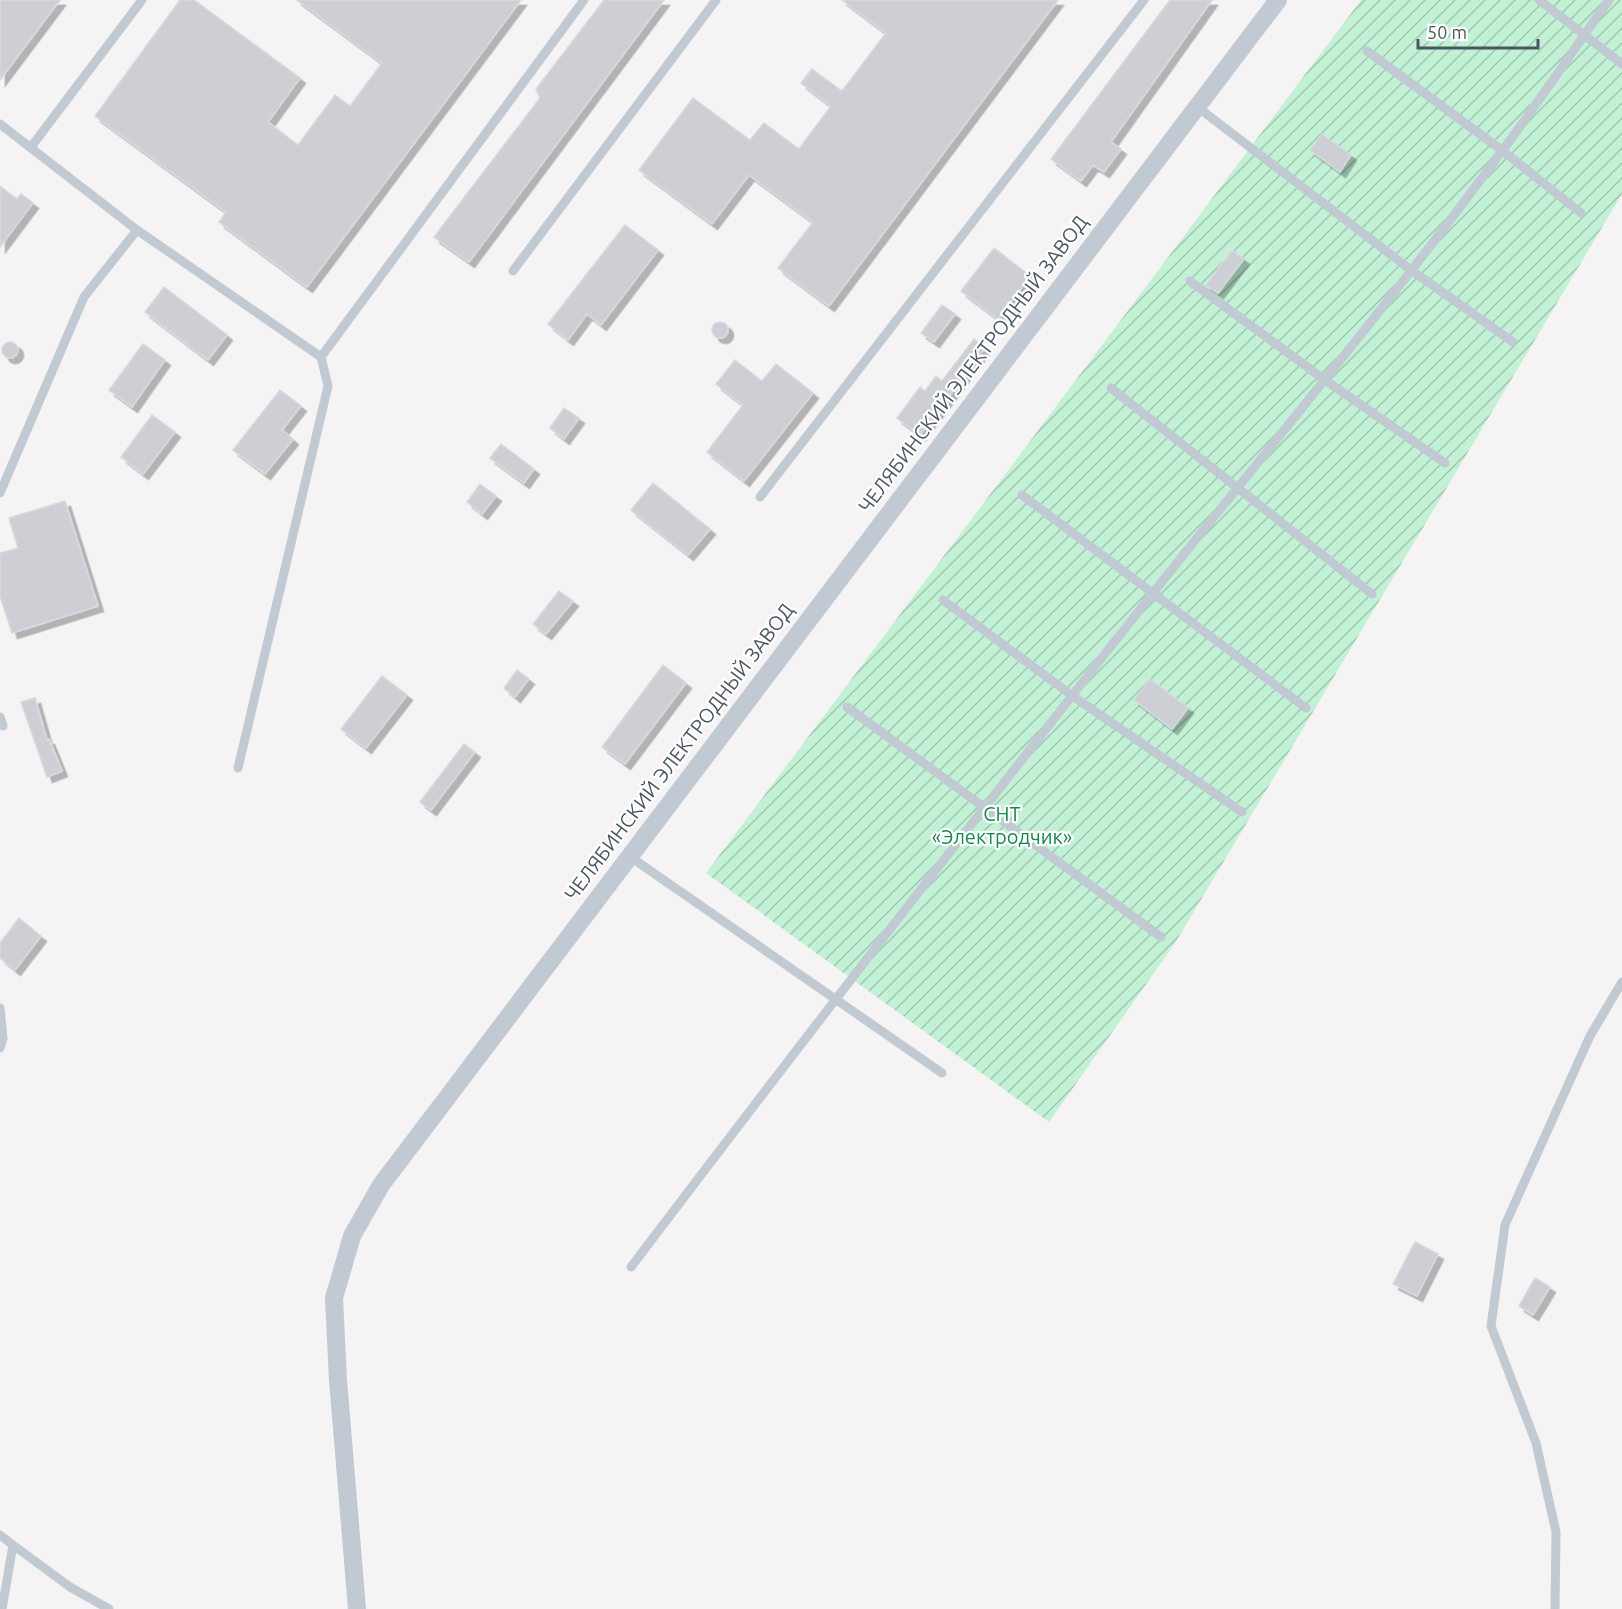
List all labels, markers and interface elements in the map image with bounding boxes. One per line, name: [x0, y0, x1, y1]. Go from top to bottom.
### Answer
scale bar: [1418, 12, 1538, 50]
text: 50 m: [1427, 22, 1467, 42]
street label: ЧЕЛЯБИНСКИЙ ЭЛЕКТРОДНЫЙ ЗАВОД: [853, 211, 1092, 517]
street label: ЧЕЛЯБИНСКИЙ ЭЛЕКТРОДНЫЙ ЗАВОД: [559, 599, 798, 905]
park label: СНТ «Электродчик»: [932, 802, 1072, 848]

